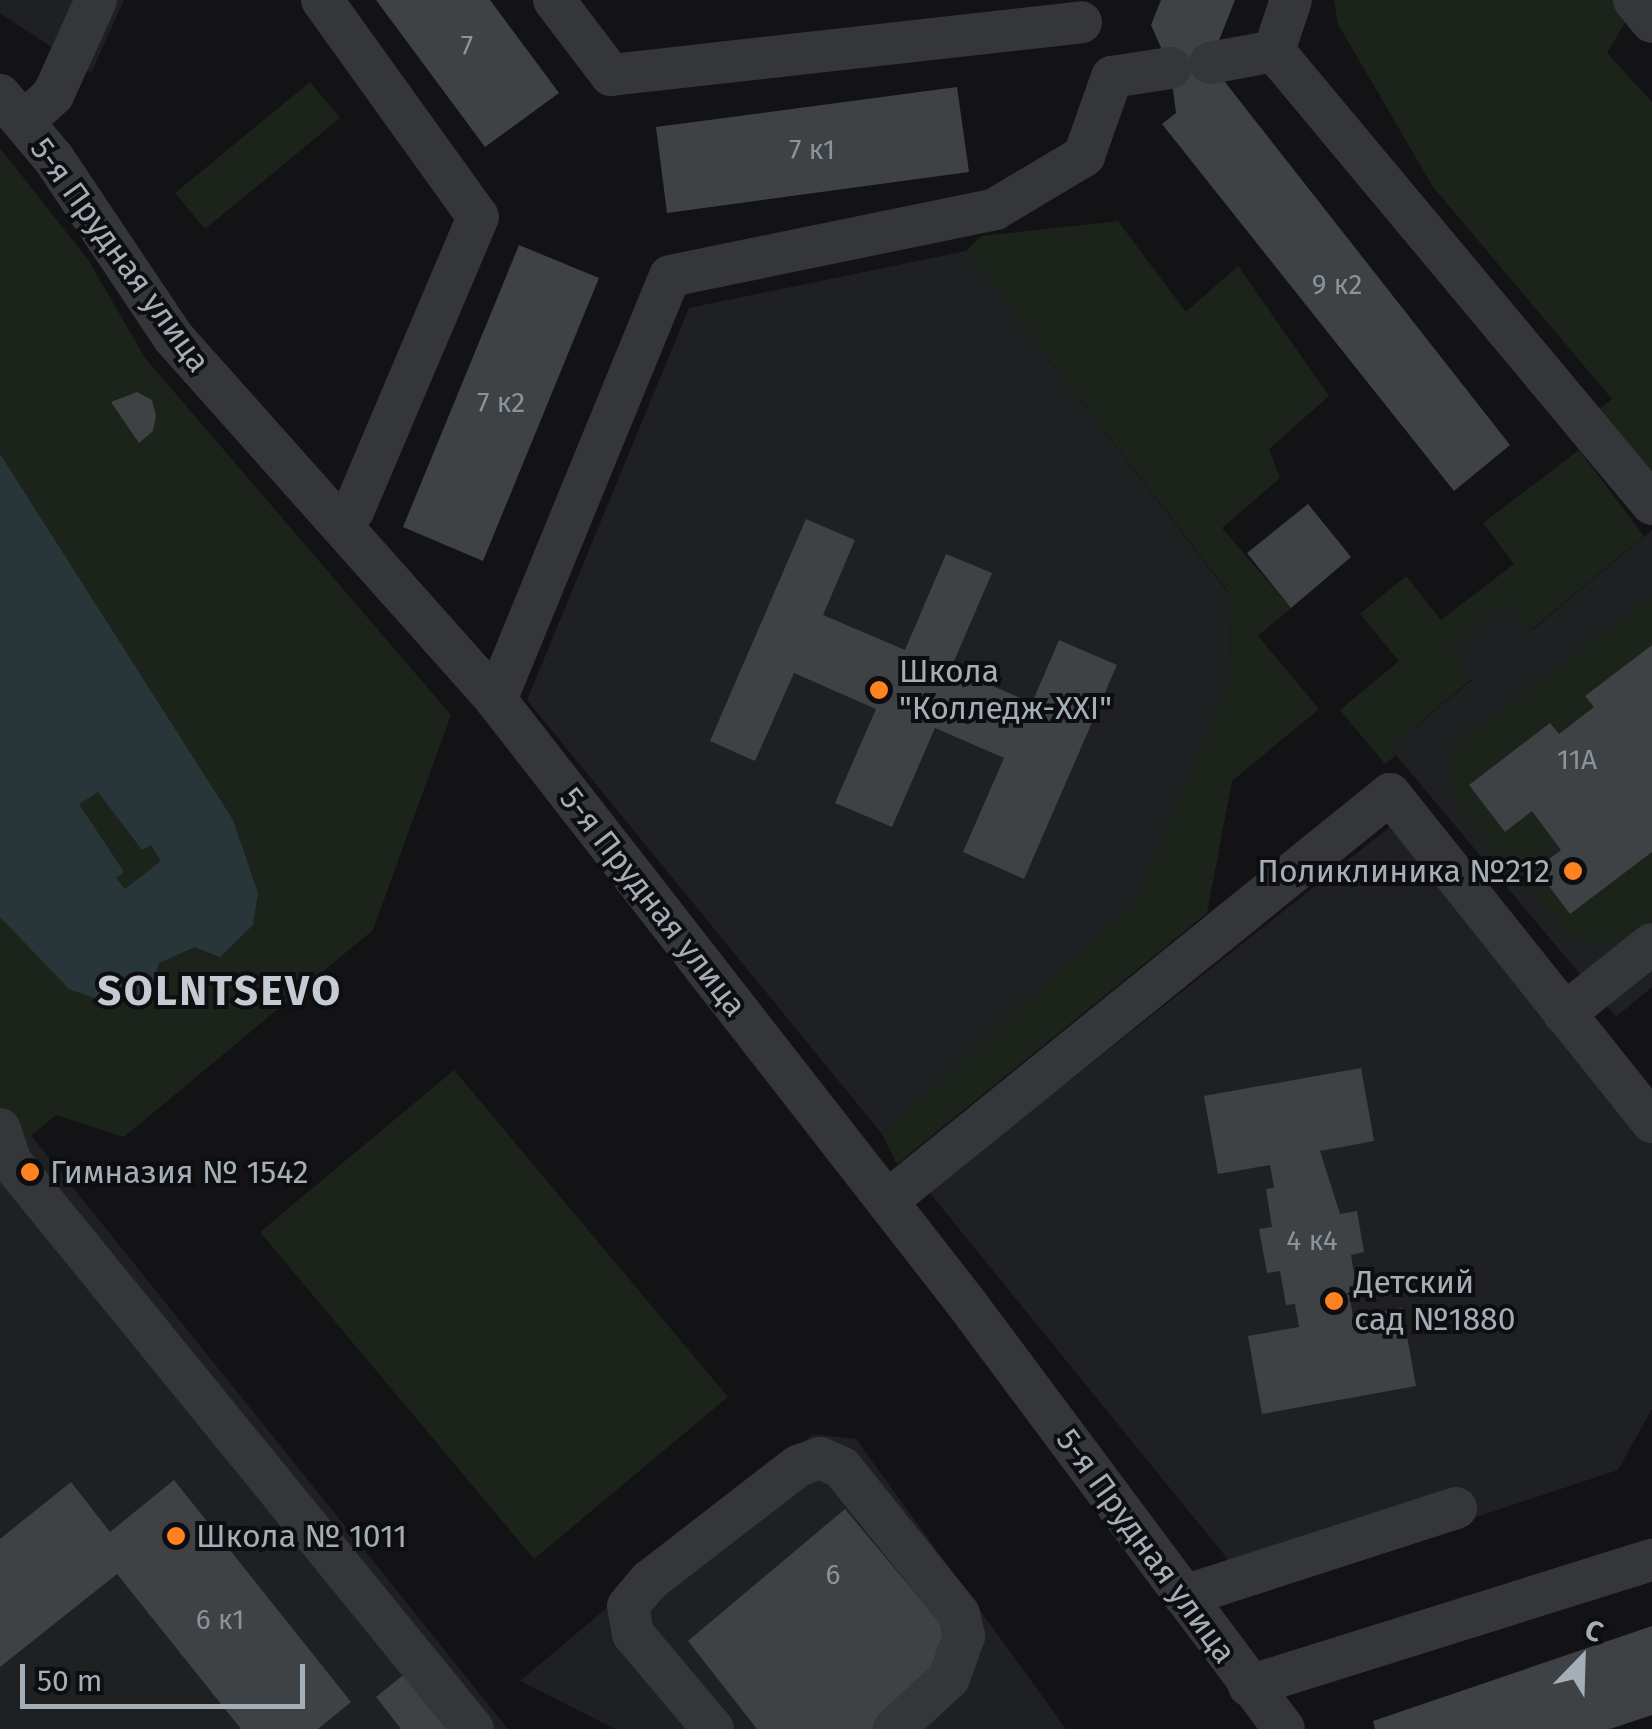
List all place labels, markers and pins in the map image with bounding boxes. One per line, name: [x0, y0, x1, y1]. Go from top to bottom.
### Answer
place label: Школа "Колледж-XXI": [899, 653, 1112, 728]
marker: Школа "Колледж-XXI": [868, 679, 890, 701]
place label: Поликлиника №212: [1257, 852, 1550, 890]
marker: Поликлиника №212: [1560, 858, 1586, 884]
place label: Гимназия № 1542: [50, 1153, 309, 1191]
marker: Гимназия № 1542: [19, 1161, 41, 1183]
place label: Детский сад №1880: [1354, 1264, 1516, 1339]
marker: Детский сад №1880: [1323, 1290, 1345, 1312]
place label: Школа № 1011: [196, 1517, 407, 1555]
marker: Школа № 1011: [165, 1525, 187, 1547]

